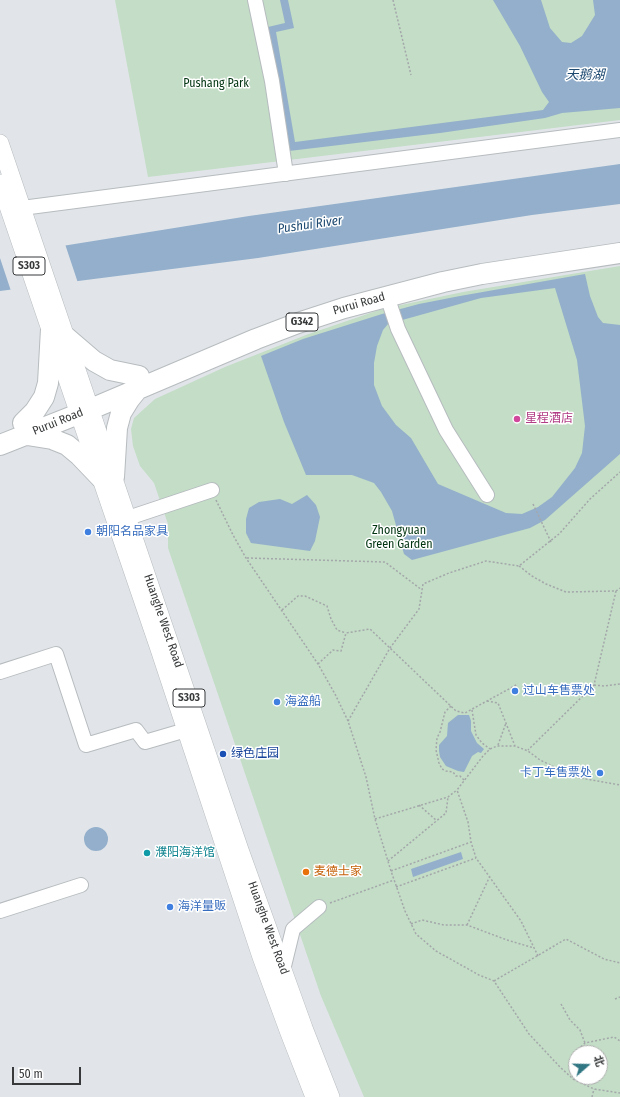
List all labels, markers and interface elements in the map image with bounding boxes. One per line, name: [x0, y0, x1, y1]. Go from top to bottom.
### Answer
water label: 天鹅湖: [566, 67, 604, 83]
park label: Pushang Park: [183, 77, 249, 91]
water label: Pushui River: [277, 213, 343, 237]
road number: S303: [13, 257, 45, 275]
street label: Purui Road: [331, 290, 387, 318]
road number: G342: [286, 313, 318, 331]
street label: Purui Road: [31, 405, 85, 439]
place label: 星程酒店: [525, 412, 573, 426]
marker: 星程酒店: [512, 414, 522, 424]
park label: Zhongyuan Green Garden: [365, 524, 433, 552]
place label: 朝阳名品家具: [96, 525, 168, 539]
marker: 朝阳名品家具: [83, 527, 93, 537]
street label: Huanghe West Road: [140, 572, 186, 670]
place label: 过山车售票处: [523, 684, 595, 698]
marker: 过山车售票处: [510, 686, 520, 696]
road number: S303: [173, 689, 205, 707]
place label: 海盗船: [285, 695, 321, 709]
marker: 海盗船: [272, 697, 282, 707]
place label: 绿色庄园: [231, 747, 279, 761]
marker: 绿色庄园: [218, 749, 228, 759]
place label: 卡丁车售票处: [520, 766, 592, 780]
marker: 卡丁车售票处: [595, 768, 605, 778]
place label: 濮阳海洋馆: [155, 846, 215, 860]
marker: 濮阳海洋馆: [142, 848, 152, 858]
place label: 麦德士家: [314, 865, 362, 879]
marker: 麦德士家: [301, 867, 311, 877]
street label: Huanghe West Road: [244, 879, 292, 977]
place label: 海洋量贩: [178, 900, 226, 914]
marker: 海洋量贩: [165, 902, 175, 912]
north arrow: [568, 1045, 608, 1085]
text: 北: [591, 1054, 607, 1068]
scale bar: [14, 1059, 83, 1085]
text: 50 m: [19, 1067, 43, 1081]

